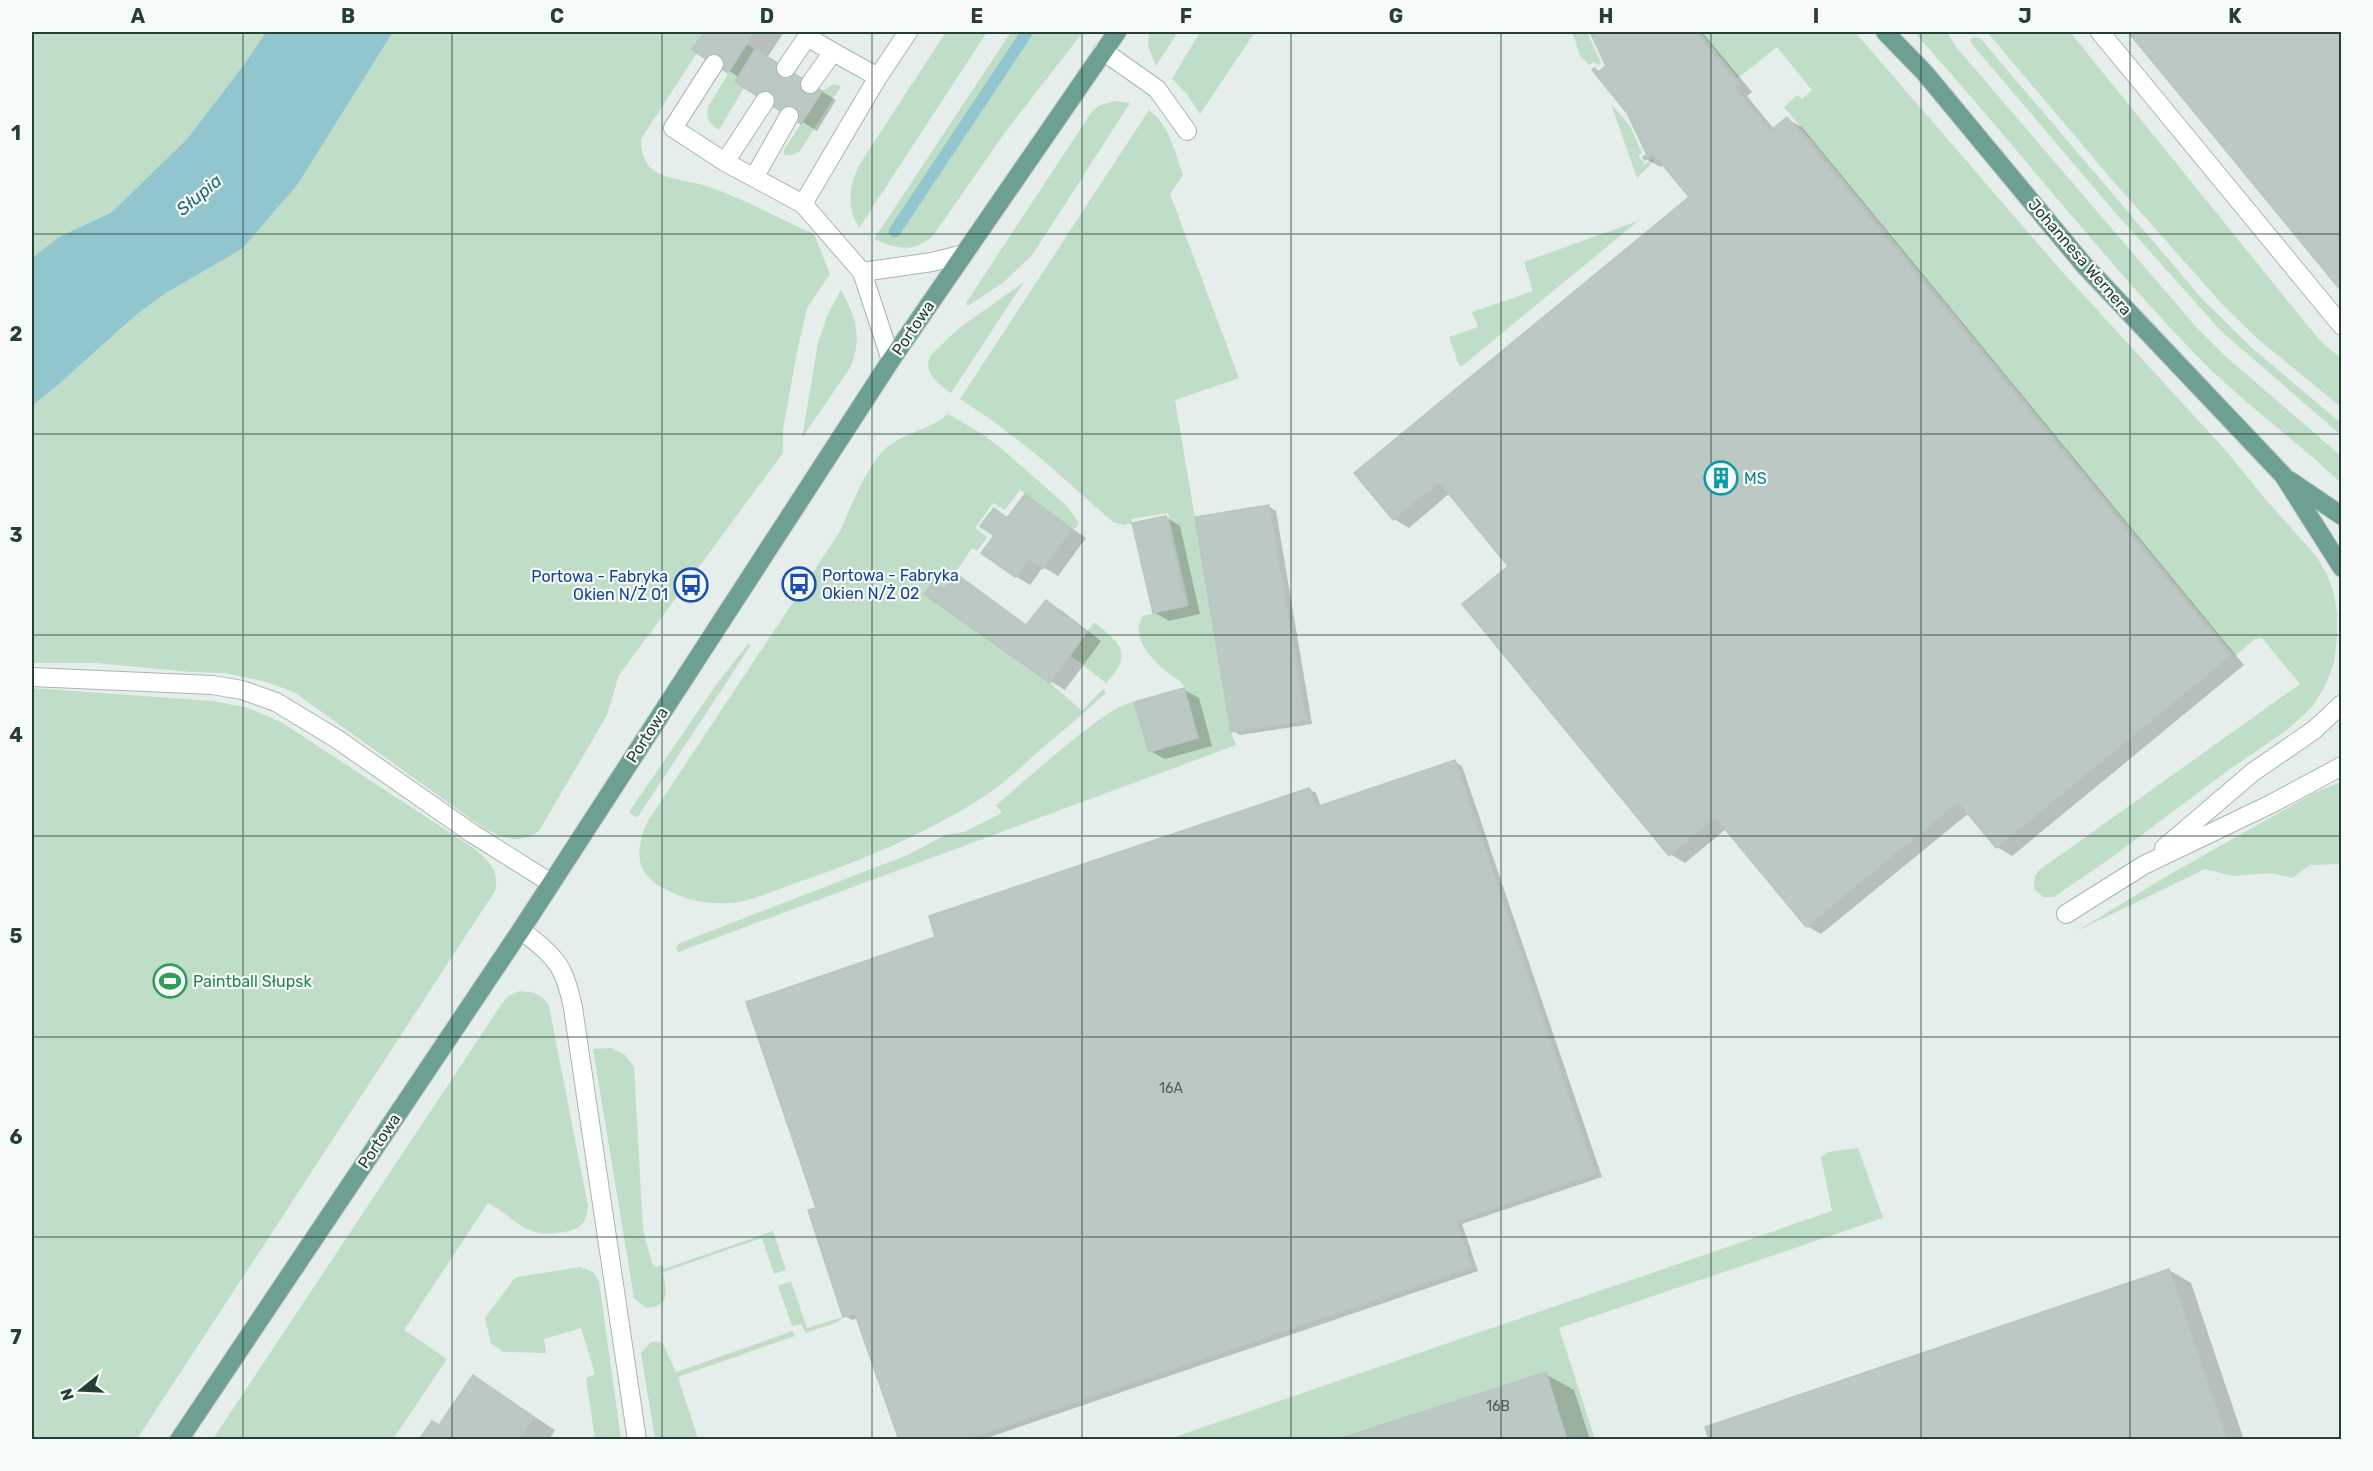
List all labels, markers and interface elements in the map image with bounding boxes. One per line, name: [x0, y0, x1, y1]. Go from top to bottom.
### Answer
text: A: [131, 4, 146, 28]
text: B: [341, 4, 355, 28]
text: C: [550, 4, 564, 28]
text: D: [760, 4, 774, 28]
text: E: [971, 4, 983, 28]
text: F: [1180, 4, 1192, 28]
text: G: [1389, 4, 1403, 28]
text: H: [1599, 4, 1613, 28]
text: I: [1813, 4, 1819, 28]
text: J: [2018, 4, 2032, 28]
text: K: [2228, 4, 2242, 28]
text: 1: [11, 121, 21, 145]
water label: Słupia: [172, 169, 227, 220]
street label: Johannesa Wernera: [2024, 195, 2136, 319]
street label: Portowa: [888, 297, 938, 359]
text: 2: [10, 322, 23, 346]
building icon: MS: [1703, 460, 1739, 496]
place label: MS: [1744, 469, 1767, 488]
text: 3: [9, 523, 23, 547]
bus stop icon: Portowa - Fabryka Okien N/Ż 02: [781, 566, 817, 602]
place label: Portowa - Fabryka Okien N/Ż 02: [822, 566, 959, 603]
place label: Portowa - Fabryka Okien N/Ż 01: [531, 567, 668, 604]
bus stop icon: Portowa - Fabryka Okien N/Ż 01: [673, 567, 709, 603]
street label: Portowa: [622, 704, 672, 766]
text: 4: [9, 723, 23, 747]
text: 5: [10, 924, 23, 948]
sports icon: Paintball Słupsk: [152, 963, 188, 999]
place label: Paintball Słupsk: [193, 972, 312, 991]
house number: 16A: [1159, 1080, 1184, 1097]
street label: Portowa: [354, 1110, 404, 1172]
text: 6: [9, 1125, 23, 1149]
text: 7: [10, 1325, 22, 1349]
north arrow: [51, 1360, 111, 1420]
text: N: [56, 1386, 78, 1403]
house number: 16B: [1486, 1398, 1510, 1415]

